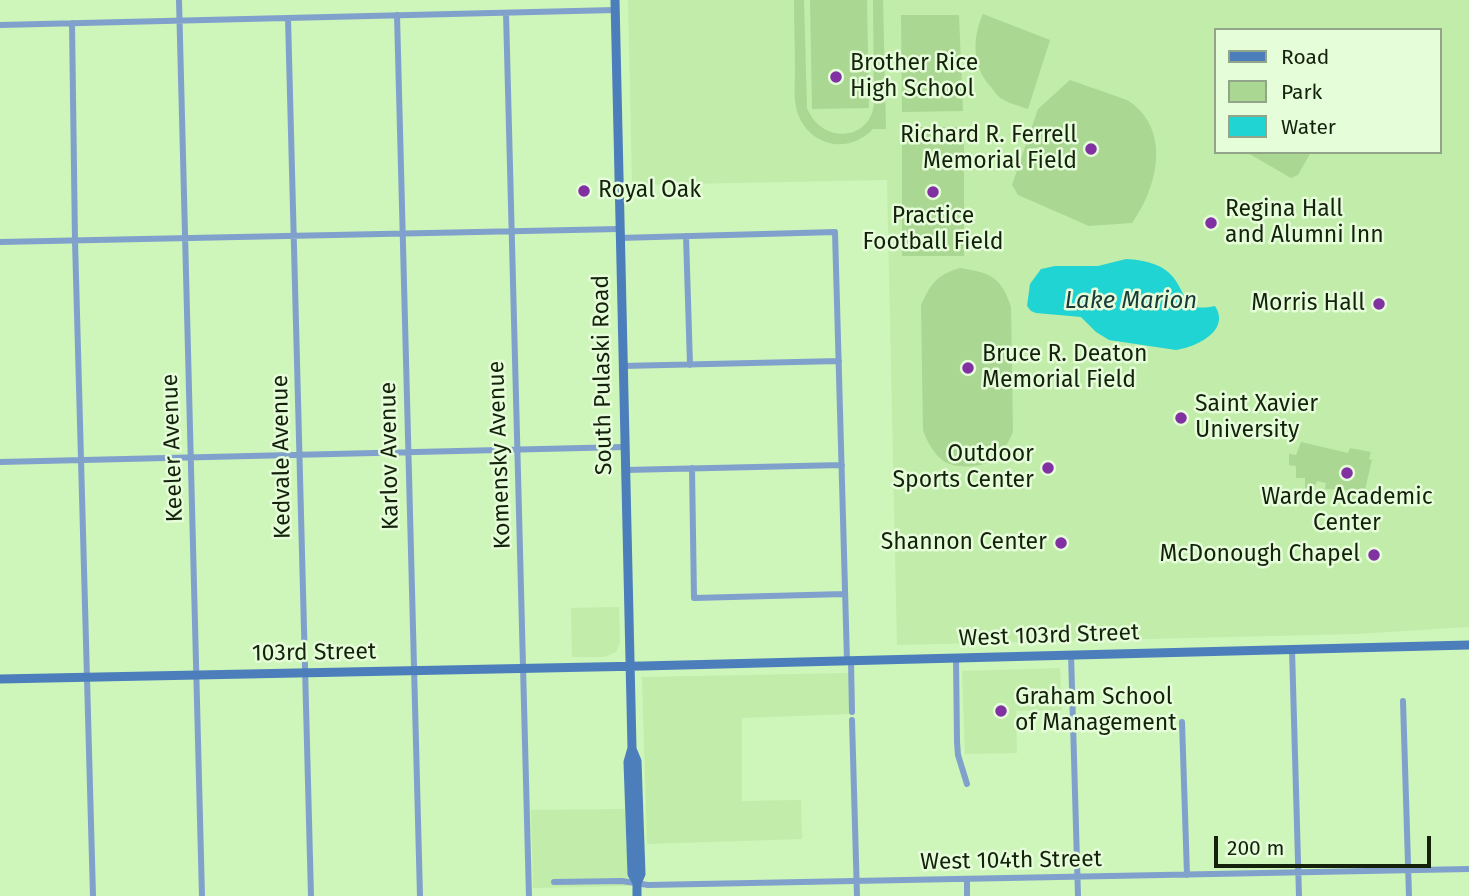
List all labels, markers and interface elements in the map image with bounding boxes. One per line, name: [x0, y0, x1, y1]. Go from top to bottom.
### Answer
legend: [1214, 28, 1441, 154]
text: Road: [1281, 44, 1329, 70]
place label: Brother Rice High School: [850, 50, 978, 104]
marker: Brother Rice High School: [828, 69, 844, 85]
text: Park: [1281, 79, 1322, 105]
text: Water: [1281, 114, 1336, 140]
place label: Richard R. Ferrell Memorial Field: [900, 122, 1077, 176]
marker: Richard R. Ferrell Memorial Field: [1083, 141, 1099, 157]
place label: Royal Oak: [598, 177, 701, 205]
marker: Royal Oak: [576, 183, 592, 199]
marker: Practice Football Field: [925, 184, 941, 200]
place label: Regina Hall and Alumni Inn: [1225, 196, 1384, 250]
place label: Practice Football Field: [863, 203, 1003, 257]
marker: Regina Hall and Alumni Inn: [1203, 215, 1219, 231]
street label: South Pulaski Road: [587, 275, 619, 475]
water label: Lake Marion: [1065, 287, 1197, 315]
place label: Morris Hall: [1251, 290, 1365, 318]
marker: Morris Hall: [1371, 296, 1387, 312]
place label: Bruce R. Deaton Memorial Field: [982, 341, 1147, 395]
street label: Komensky Avenue: [483, 360, 517, 550]
marker: Bruce R. Deaton Memorial Field: [960, 360, 976, 376]
street label: Keeler Avenue: [157, 373, 189, 523]
street label: Kedvale Avenue: [267, 375, 297, 539]
street label: Karlov Avenue: [375, 382, 405, 530]
place label: Saint Xavier University: [1195, 391, 1318, 445]
marker: Saint Xavier University: [1173, 410, 1189, 426]
place label: Outdoor Sports Center: [893, 441, 1034, 495]
marker: Outdoor Sports Center: [1040, 460, 1056, 476]
marker: Warde Academic Center: [1339, 465, 1355, 481]
place label: Warde Academic Center: [1261, 484, 1433, 538]
place label: Shannon Center: [881, 529, 1047, 557]
marker: Shannon Center: [1053, 535, 1069, 551]
place label: McDonough Chapel: [1159, 541, 1360, 569]
marker: McDonough Chapel: [1366, 547, 1382, 563]
street label: West 103rd Street: [958, 619, 1140, 653]
street label: 103rd Street: [252, 638, 376, 668]
place label: Graham School of Management: [1015, 684, 1177, 738]
marker: Graham School of Management: [993, 703, 1009, 719]
scale bar: [1217, 822, 1434, 866]
text: 200 m: [1227, 835, 1284, 861]
street label: West 104th Street: [920, 846, 1102, 876]

